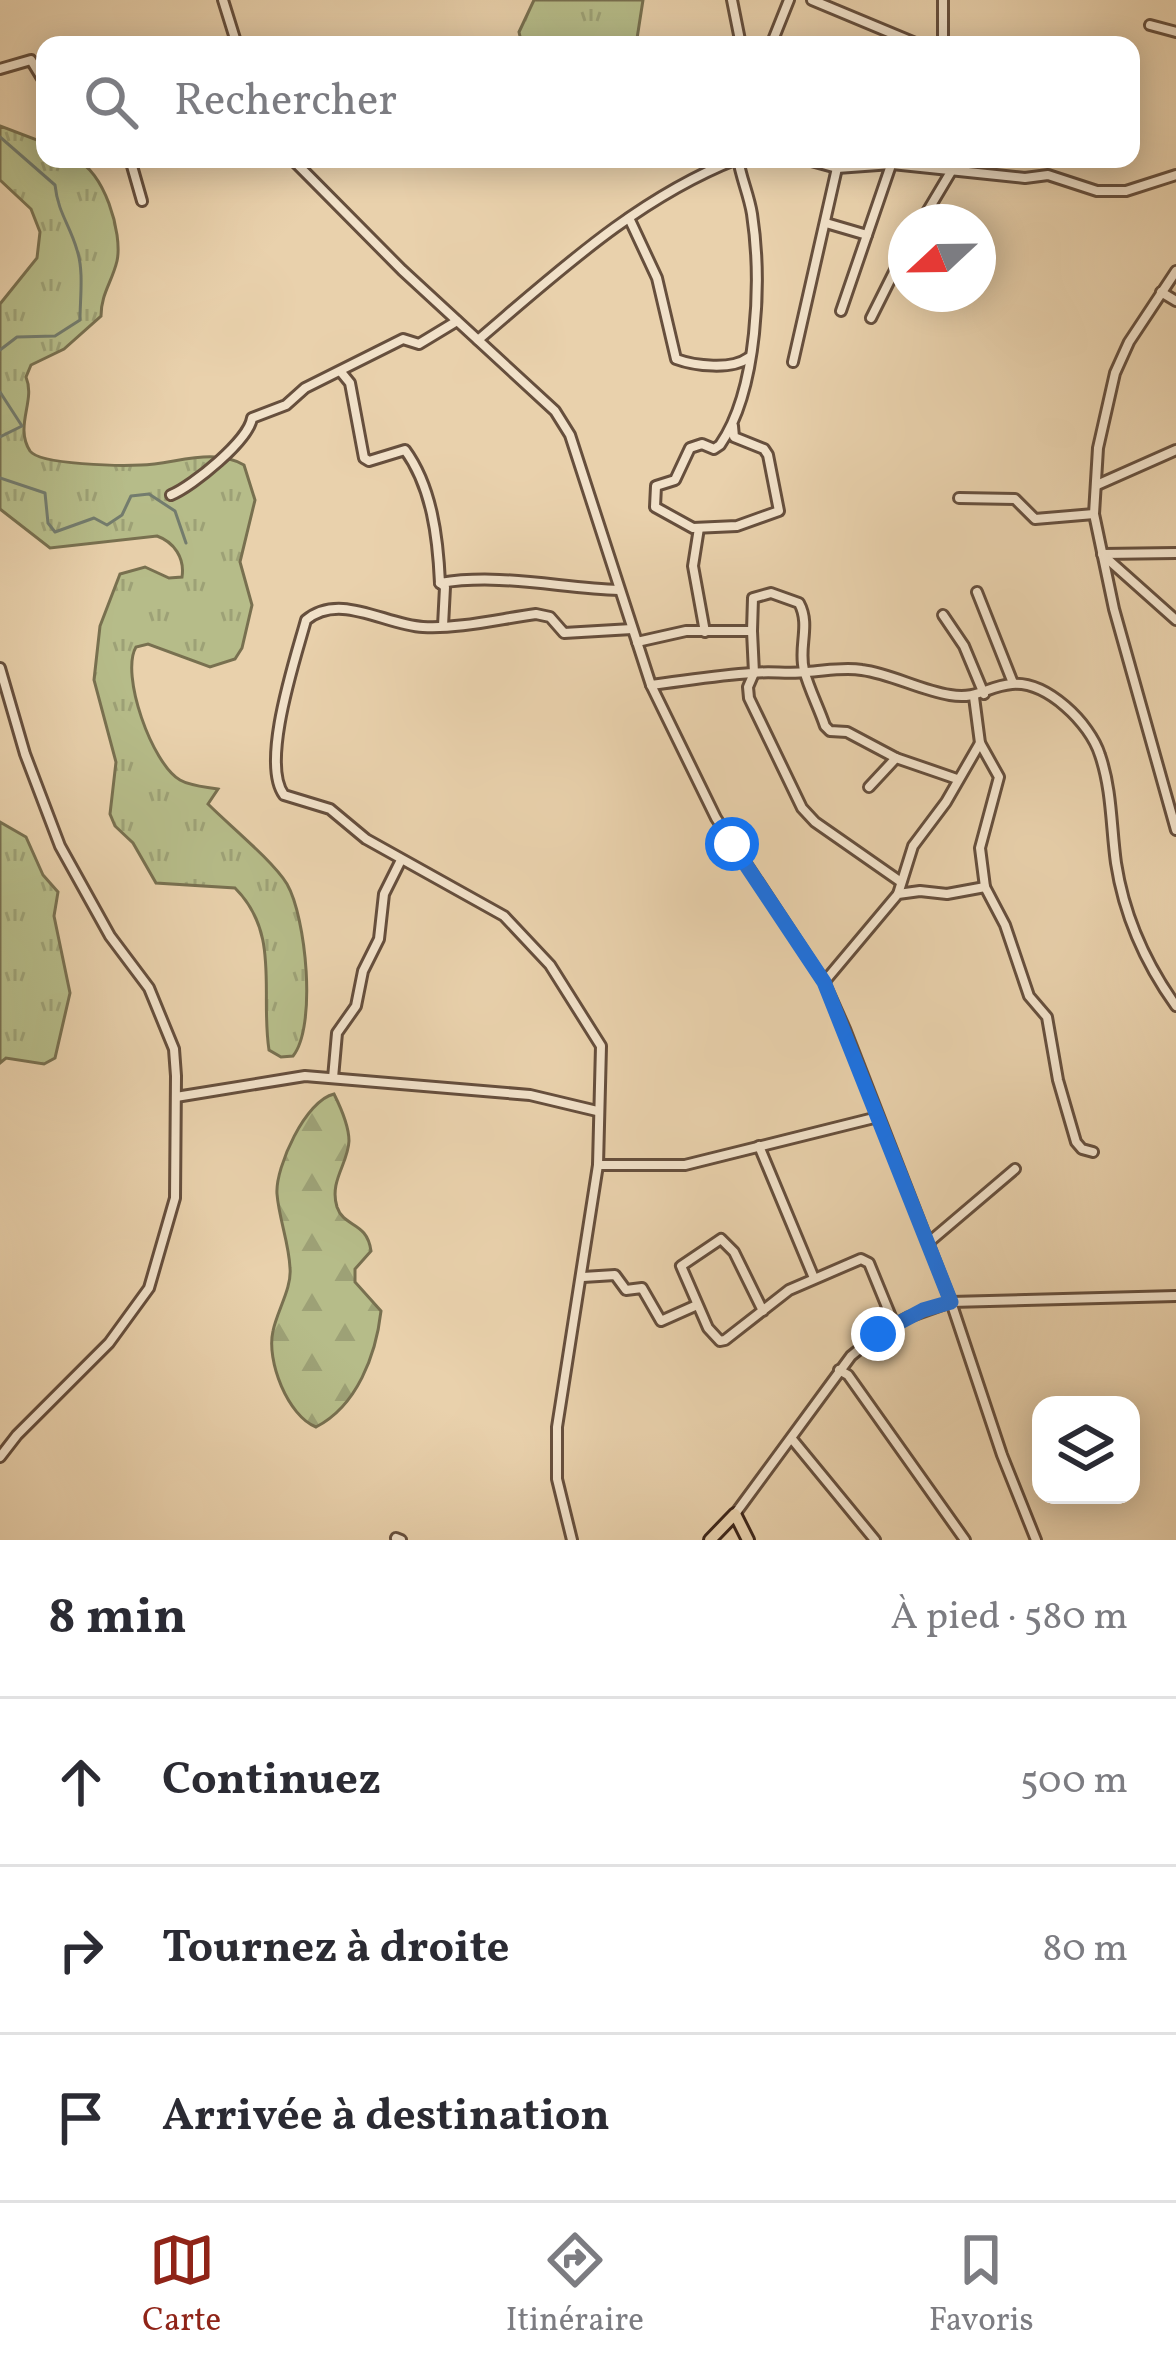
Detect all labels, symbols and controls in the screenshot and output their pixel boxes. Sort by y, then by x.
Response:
search box [36,36,1140,168]
icon: search [78,69,144,135]
text: Rechercher [174,71,397,134]
north arrow [888,204,996,312]
route start [705,817,759,871]
route end [851,1307,905,1361]
map controls [1032,1396,1140,1504]
button: layers [1032,1396,1140,1504]
text: 8 min [48,1583,187,1654]
text: À pied · 580 m [891,1591,1128,1645]
icon: ahead [48,1749,114,1815]
text: Continuez [162,1750,381,1813]
text: 500 m [1020,1755,1128,1809]
icon: right [48,1917,114,1983]
text: Tournez à droite [162,1918,510,1981]
text: 80 m [1042,1923,1128,1977]
icon: arrive [48,2085,114,2151]
text: Arrivée à destination [162,2086,610,2149]
tab: Carte [142,2227,221,2345]
tab: Itinéraire [506,2227,644,2345]
tab: Favoris [929,2227,1034,2345]

